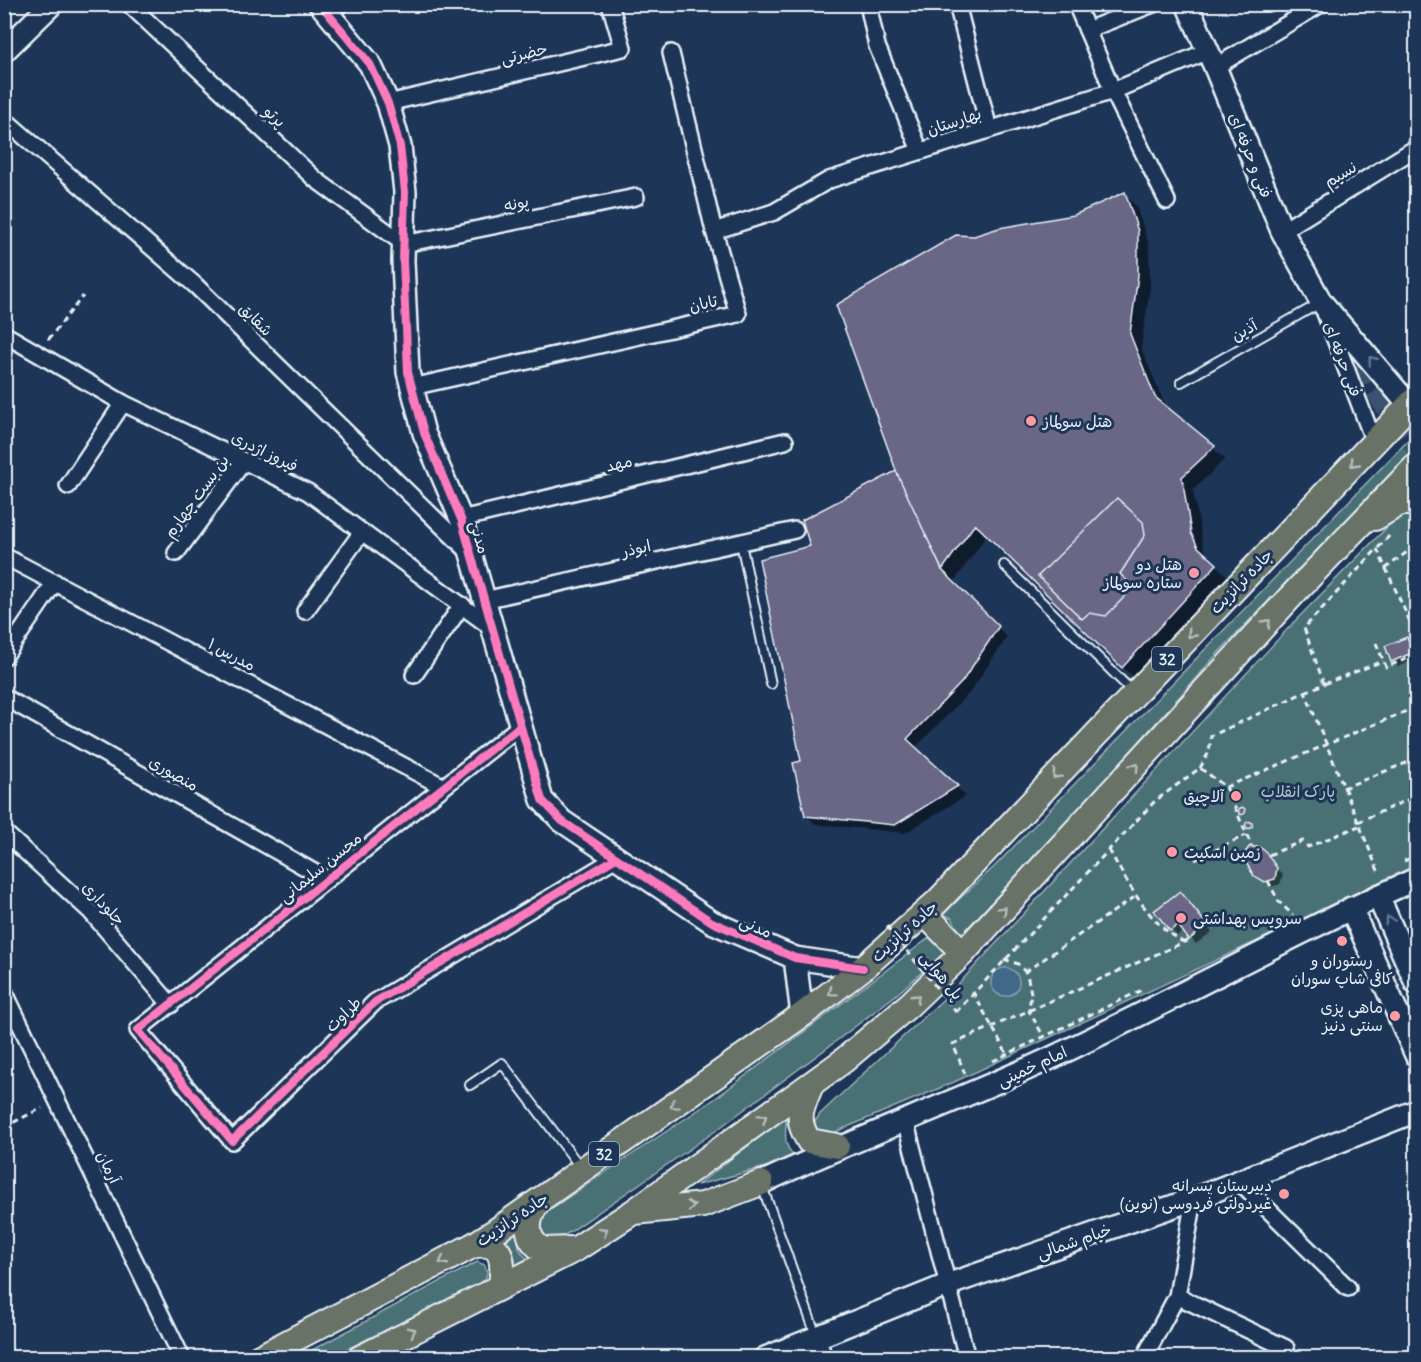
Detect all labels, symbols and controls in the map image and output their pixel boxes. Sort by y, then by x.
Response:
street label: حضرتی [499,38,549,69]
street label: پرتو [258,100,290,132]
street label: بهارستان [924,103,984,139]
street label: فنی و حرفه ای [1224,109,1277,201]
street label: نسيم [1320,156,1362,194]
street label: پونه [502,191,531,216]
street label: تابان [687,290,719,316]
street label: شقایق [235,298,277,340]
street label: آذین [1227,314,1262,345]
street label: فنی حرفه ای [1319,319,1366,400]
one-way arrow [1368,356,1379,367]
place label: هتل سولماز [1041,411,1112,432]
marker: هتل سولماز [1024,414,1038,428]
street label: فیروز اژدری [229,426,301,476]
street label: بن بست چهارم [159,450,235,543]
street label: مهد [604,450,634,476]
one-way arrow [1350,456,1361,466]
street label: مدنی [465,518,494,556]
street label: ابوذر [617,535,653,563]
street label: جاده ترانزیت [1205,544,1277,618]
place label: هتل دو ستاره سولماز [1101,554,1182,593]
marker: هتل دو ستاره سولماز [1187,566,1201,580]
one-way arrow [1259,619,1270,630]
one-way arrow [1187,627,1198,638]
street label: مدرس ۱ [205,633,259,675]
road number: 32 [1152,647,1182,671]
street label: منصوری [145,751,202,796]
one-way arrow [1128,763,1139,773]
one-way arrow [1053,768,1064,779]
park label: پارک انقلاب [1261,781,1335,802]
place label: آلاچیق [1184,786,1225,807]
marker: آلاچیق [1229,789,1243,803]
street label: محسن سلیمانی [274,827,366,907]
place label: زمین اسکیت [1184,842,1261,862]
marker: زمین اسکیت [1165,845,1179,859]
street label: جلوداری [78,877,130,930]
street label: جاده ترانزیت [867,896,941,966]
one-way arrow [996,906,1007,917]
place label: سرویس بهداشتی [1193,908,1302,929]
street label: مدنی [736,910,775,943]
marker: سرویس بهداشتی [1174,911,1188,925]
one-way arrow [1384,916,1396,927]
marker: رستوران و کافی شاپ سوران [1335,934,1349,948]
street label: پل هوایی [915,946,968,1004]
place label: رستوران و کافی شاپ سوران [1291,950,1393,989]
one-way arrow [828,984,839,995]
street label: طراوت [321,992,365,1036]
one-way arrow [909,994,919,1005]
place label: ماهی پزی سنتی دنیز [1320,997,1383,1036]
marker: ماهی پزی سنتی دنیز [1388,1009,1402,1023]
street label: امام خمینی [994,1041,1071,1094]
one-way arrow [669,1098,680,1109]
one-way arrow [756,1114,767,1125]
road number: 32 [589,1142,619,1166]
street label: آرمان [93,1147,126,1187]
place label: دبیرستان پسرانه غیردولتی فردوسی (نوین) [1120,1175,1272,1214]
marker: دبیرستان پسرانه غیردولتی فردوسی (نوین) [1277,1187,1291,1201]
street label: جاده ترانزیت [472,1188,552,1250]
one-way arrow [687,1200,696,1213]
street label: خیام شمالی [1034,1219,1115,1266]
one-way arrow [597,1227,608,1238]
one-way arrow [438,1254,449,1265]
one-way arrow [406,1327,417,1338]

